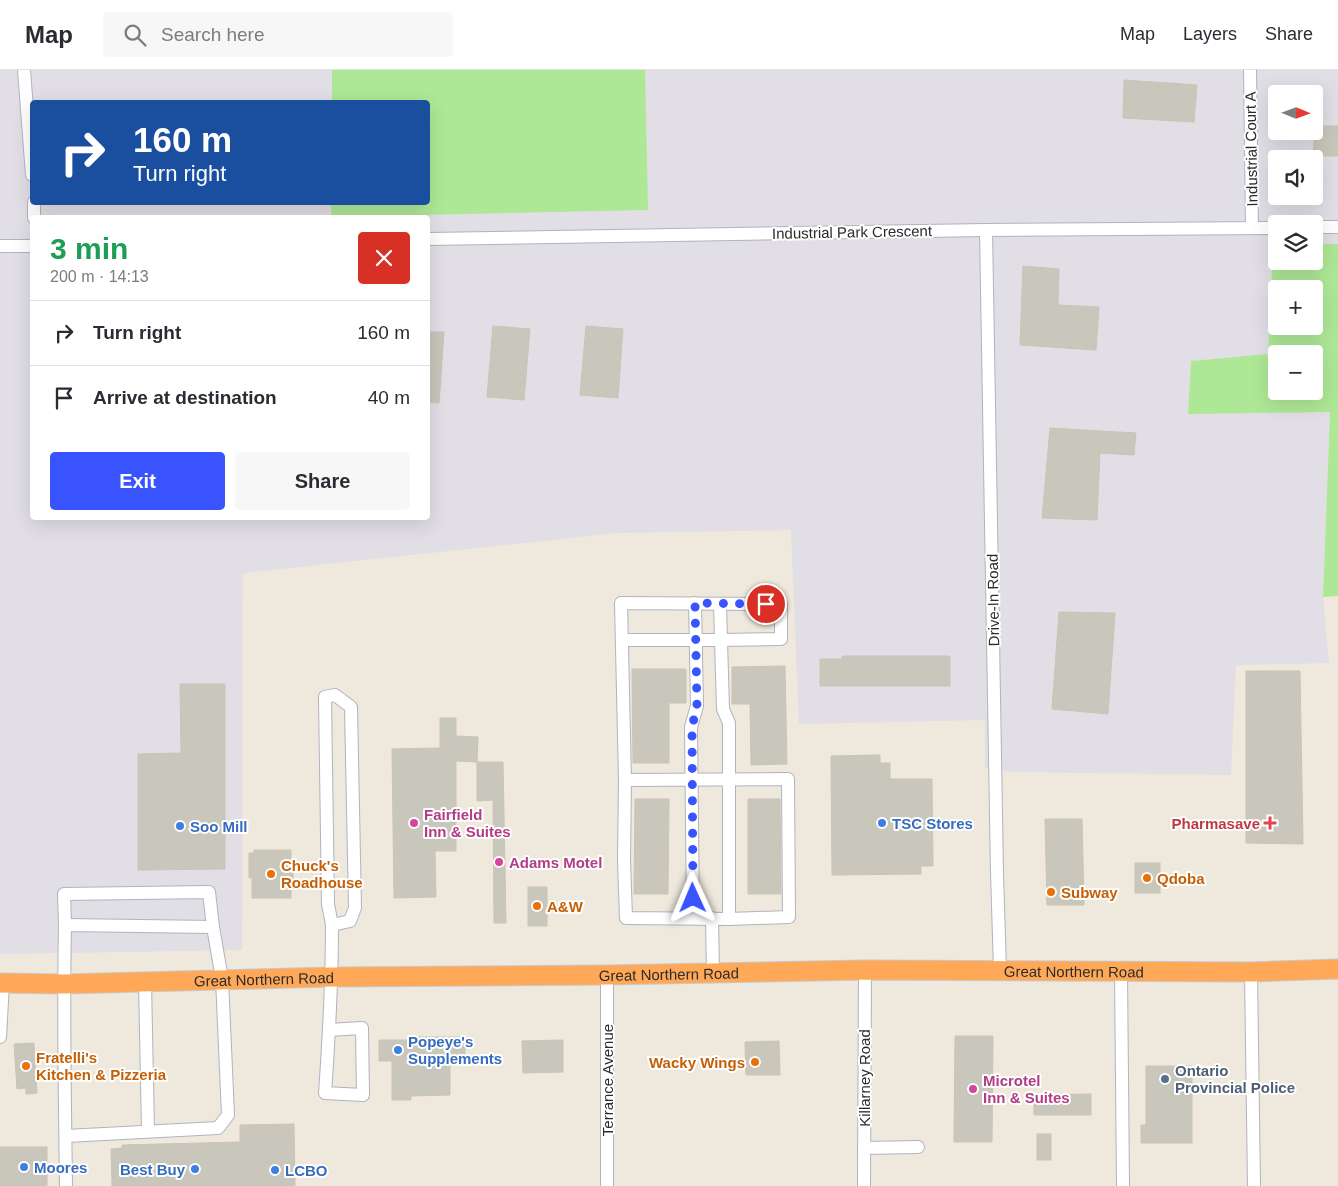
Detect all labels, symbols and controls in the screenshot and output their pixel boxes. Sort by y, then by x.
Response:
search box [103,12,453,57]
text: Map [25,21,73,48]
icon: search [121,21,149,49]
text: Search here [161,24,265,45]
text: Map [1120,24,1155,44]
text: Layers [1183,24,1237,44]
text: Share [1265,24,1313,44]
north arrow [1268,85,1322,140]
map controls [1268,85,1323,400]
street label: Industrial Court A [1241,91,1261,207]
icon: right [50,120,115,185]
text: 160 m [133,120,232,159]
button: sound [1268,150,1323,205]
text: Turn right [133,161,226,186]
button: layers [1268,215,1323,270]
street label: Industrial Park Crescent [772,222,933,242]
text: 3 min [50,232,128,265]
button: close [358,232,410,284]
text: 200 m · 14:13 [50,268,149,285]
button: + [1268,280,1323,335]
icon: right [50,319,78,347]
text: Turn right [93,322,181,343]
text: 160 m [357,322,410,343]
button: − [1268,345,1323,400]
icon: arrive [50,384,78,412]
text: Arrive at destination [93,387,277,408]
text: 40 m [368,387,410,408]
button: Exit [50,452,225,510]
button: Share [235,452,410,510]
street label: Drive-In Road [984,554,1002,646]
pin [745,583,787,625]
icon: arrive [752,590,780,618]
place label: Fairfield Inn & Suites [424,806,511,840]
place label: TSC Stores [892,815,973,832]
place label: Pharmasave [1172,815,1260,832]
marker: Fairfield Inn & Suites [408,817,420,829]
marker: TSC Stores [876,817,888,829]
marker: Pharmasave [1264,817,1276,829]
place label: Soo Mill [190,818,248,835]
marker: Soo Mill [174,820,186,832]
place label: Adams Motel [509,854,602,871]
marker: Adams Motel [493,856,505,868]
place label: Chuck's Roadhouse [281,857,363,891]
marker: Chuck's Roadhouse [265,868,277,880]
place label: Qdoba [1157,870,1205,887]
position arrow [666,871,718,923]
marker: Qdoba [1141,872,1153,884]
place label: Subway [1061,884,1118,901]
marker: Subway [1045,886,1057,898]
place label: A&W [547,898,584,915]
marker: A&W [531,900,543,912]
street label: Great Northern Road [1004,962,1144,980]
street label: Great Northern Road [599,964,739,984]
street label: Great Northern Road [194,968,334,989]
street label: Terrance Avenue [599,1024,616,1136]
street label: Killarney Road [856,1029,873,1127]
place label: Popeye's Supplements [408,1033,502,1067]
marker: Popeye's Supplements [392,1044,404,1056]
place label: Fratelli's Kitchen & Pizzeria [36,1049,167,1083]
place label: Wacky Wings [649,1054,745,1071]
marker: Wacky Wings [749,1056,761,1068]
marker: Fratelli's Kitchen & Pizzeria [20,1060,32,1072]
place label: Ontario Provincial Police [1175,1062,1295,1096]
place label: Microtel Inn & Suites [983,1072,1070,1106]
marker: Ontario Provincial Police [1159,1073,1171,1085]
marker: Microtel Inn & Suites [967,1083,979,1095]
place label: Moores [34,1159,87,1176]
marker: Moores [18,1161,30,1173]
place label: Best Buy [120,1161,186,1178]
place label: LCBO [285,1162,328,1179]
marker: Best Buy [189,1163,201,1175]
marker: LCBO [269,1164,281,1176]

